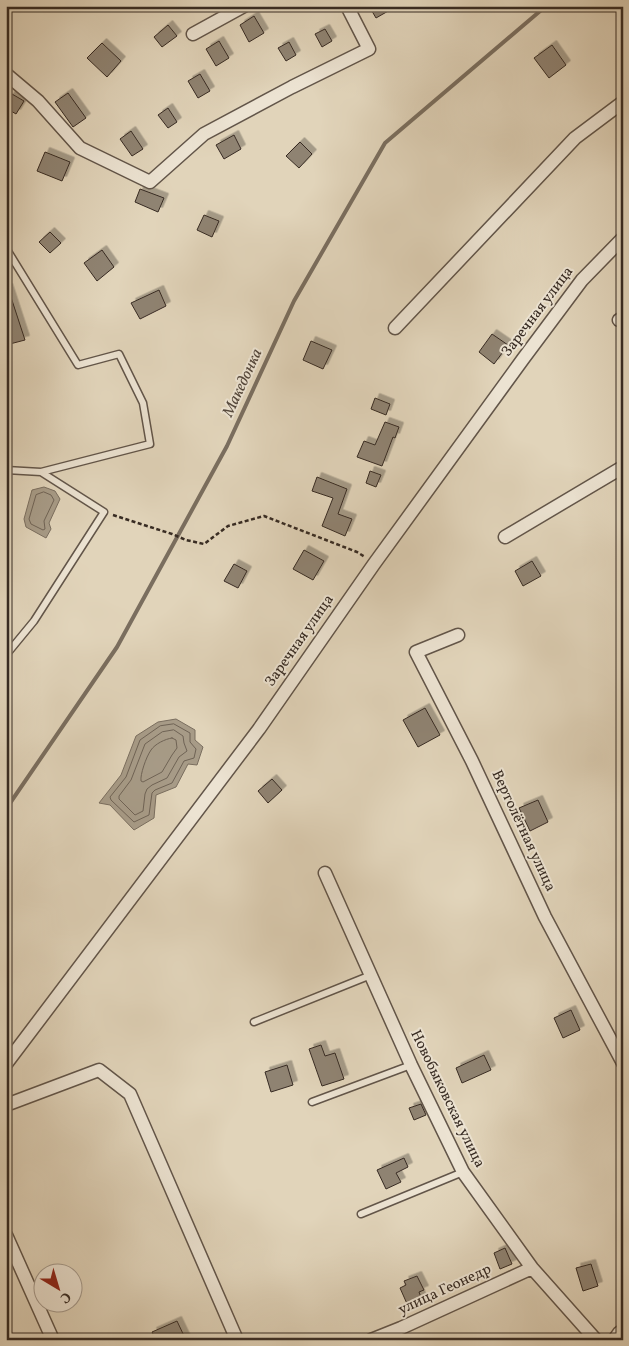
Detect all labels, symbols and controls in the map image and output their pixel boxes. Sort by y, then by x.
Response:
street label: Заречная улица [497,263,579,361]
water label: Македонка [217,345,269,421]
street label: Заречная улица [260,591,340,691]
street label: Вертолётная улица [486,767,560,895]
street label: Новобыковская улица [404,1027,490,1171]
street label: улица Геонедр [395,1259,495,1321]
north arrow [32,1264,82,1314]
text: С [56,1287,74,1307]

